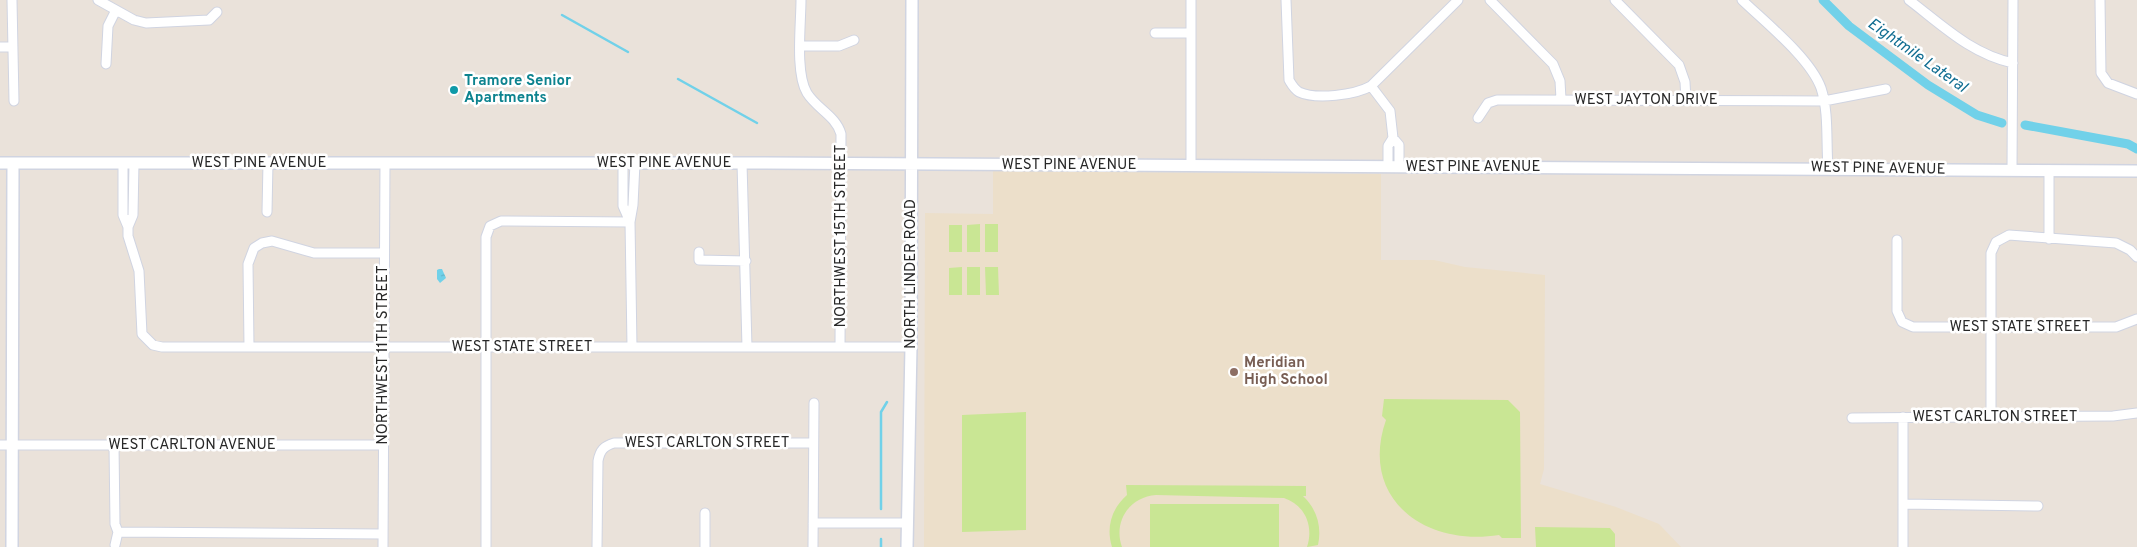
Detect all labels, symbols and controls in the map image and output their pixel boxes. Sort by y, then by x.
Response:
water label: Eightmile Lateral [1863,14,1971,98]
place label: Tramore Senior Apartments [464,72,572,108]
marker: Tramore Senior Apartments [448,84,460,96]
street label: WEST JAYTON DRIVE [1574,91,1718,110]
street label: NORTHWEST 15TH STREET [832,144,851,328]
street label: WEST PINE AVENUE [192,154,326,173]
street label: WEST PINE AVENUE [597,154,731,173]
street label: WEST PINE AVENUE [1002,156,1136,175]
street label: WEST PINE AVENUE [1406,158,1540,177]
street label: WEST PINE AVENUE [1810,158,1946,180]
street label: NORTH LINDER ROAD [902,199,921,349]
street label: NORTHWEST 11TH STREET [374,265,393,445]
street label: WEST STATE STREET [1950,318,2090,337]
street label: WEST STATE STREET [452,338,592,357]
place label: Meridian High School [1244,354,1328,390]
marker: Meridian High School [1228,366,1240,378]
street label: WEST CARLTON STREET [1912,408,2078,427]
street label: WEST CARLTON STREET [624,434,790,453]
street label: WEST CARLTON AVENUE [108,436,276,455]

